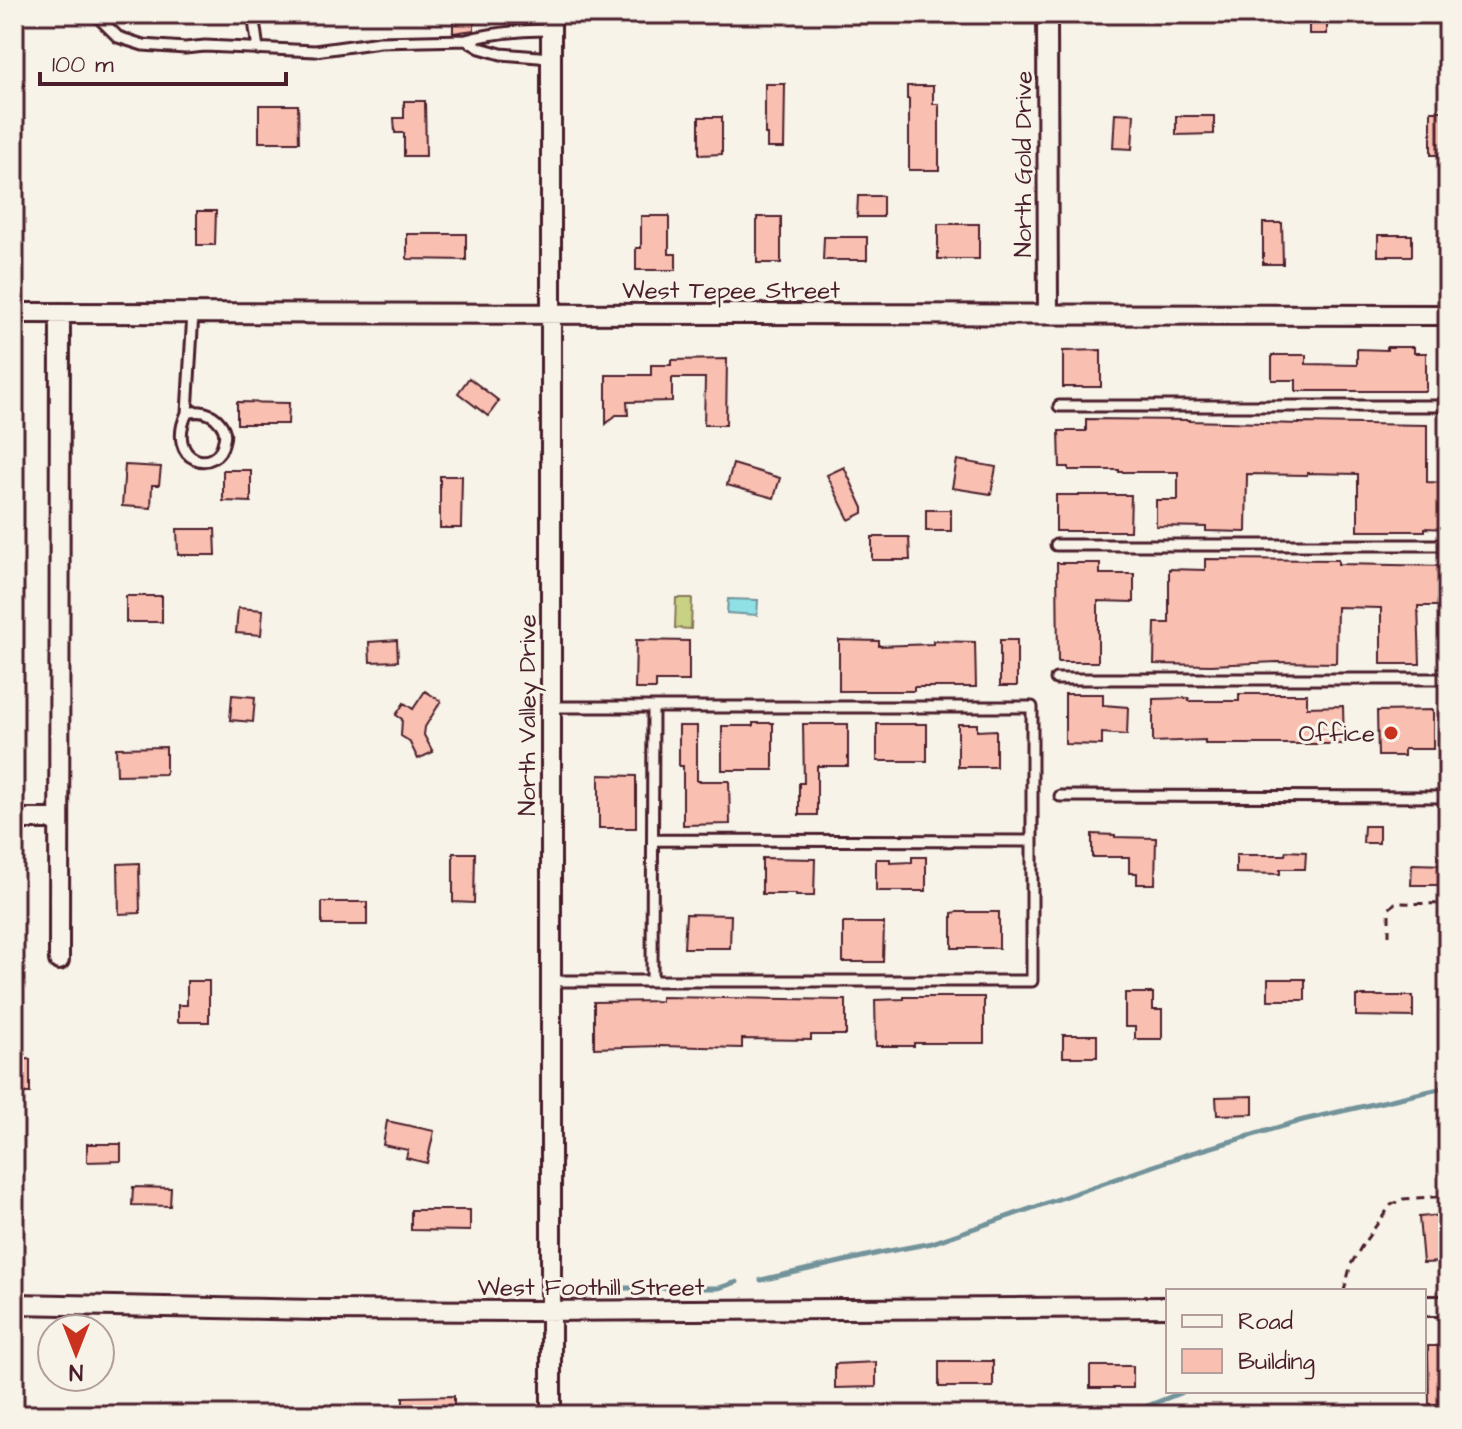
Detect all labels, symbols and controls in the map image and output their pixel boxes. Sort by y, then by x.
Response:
scale bar [40,36,286,86]
text: 100 m [52,48,114,82]
street label: North Gold Drive [1007,71,1041,257]
street label: West Tepee Street [622,274,840,308]
street label: North Valley Drive [511,614,546,816]
place label: Office [1299,717,1375,751]
marker: Office [1382,724,1400,742]
street label: West Foothill Street [478,1271,705,1305]
legend [1166,1289,1426,1393]
text: Road [1238,1305,1293,1339]
north arrow [36,1313,116,1393]
text: Building [1238,1345,1315,1380]
text: N [69,1356,83,1387]

